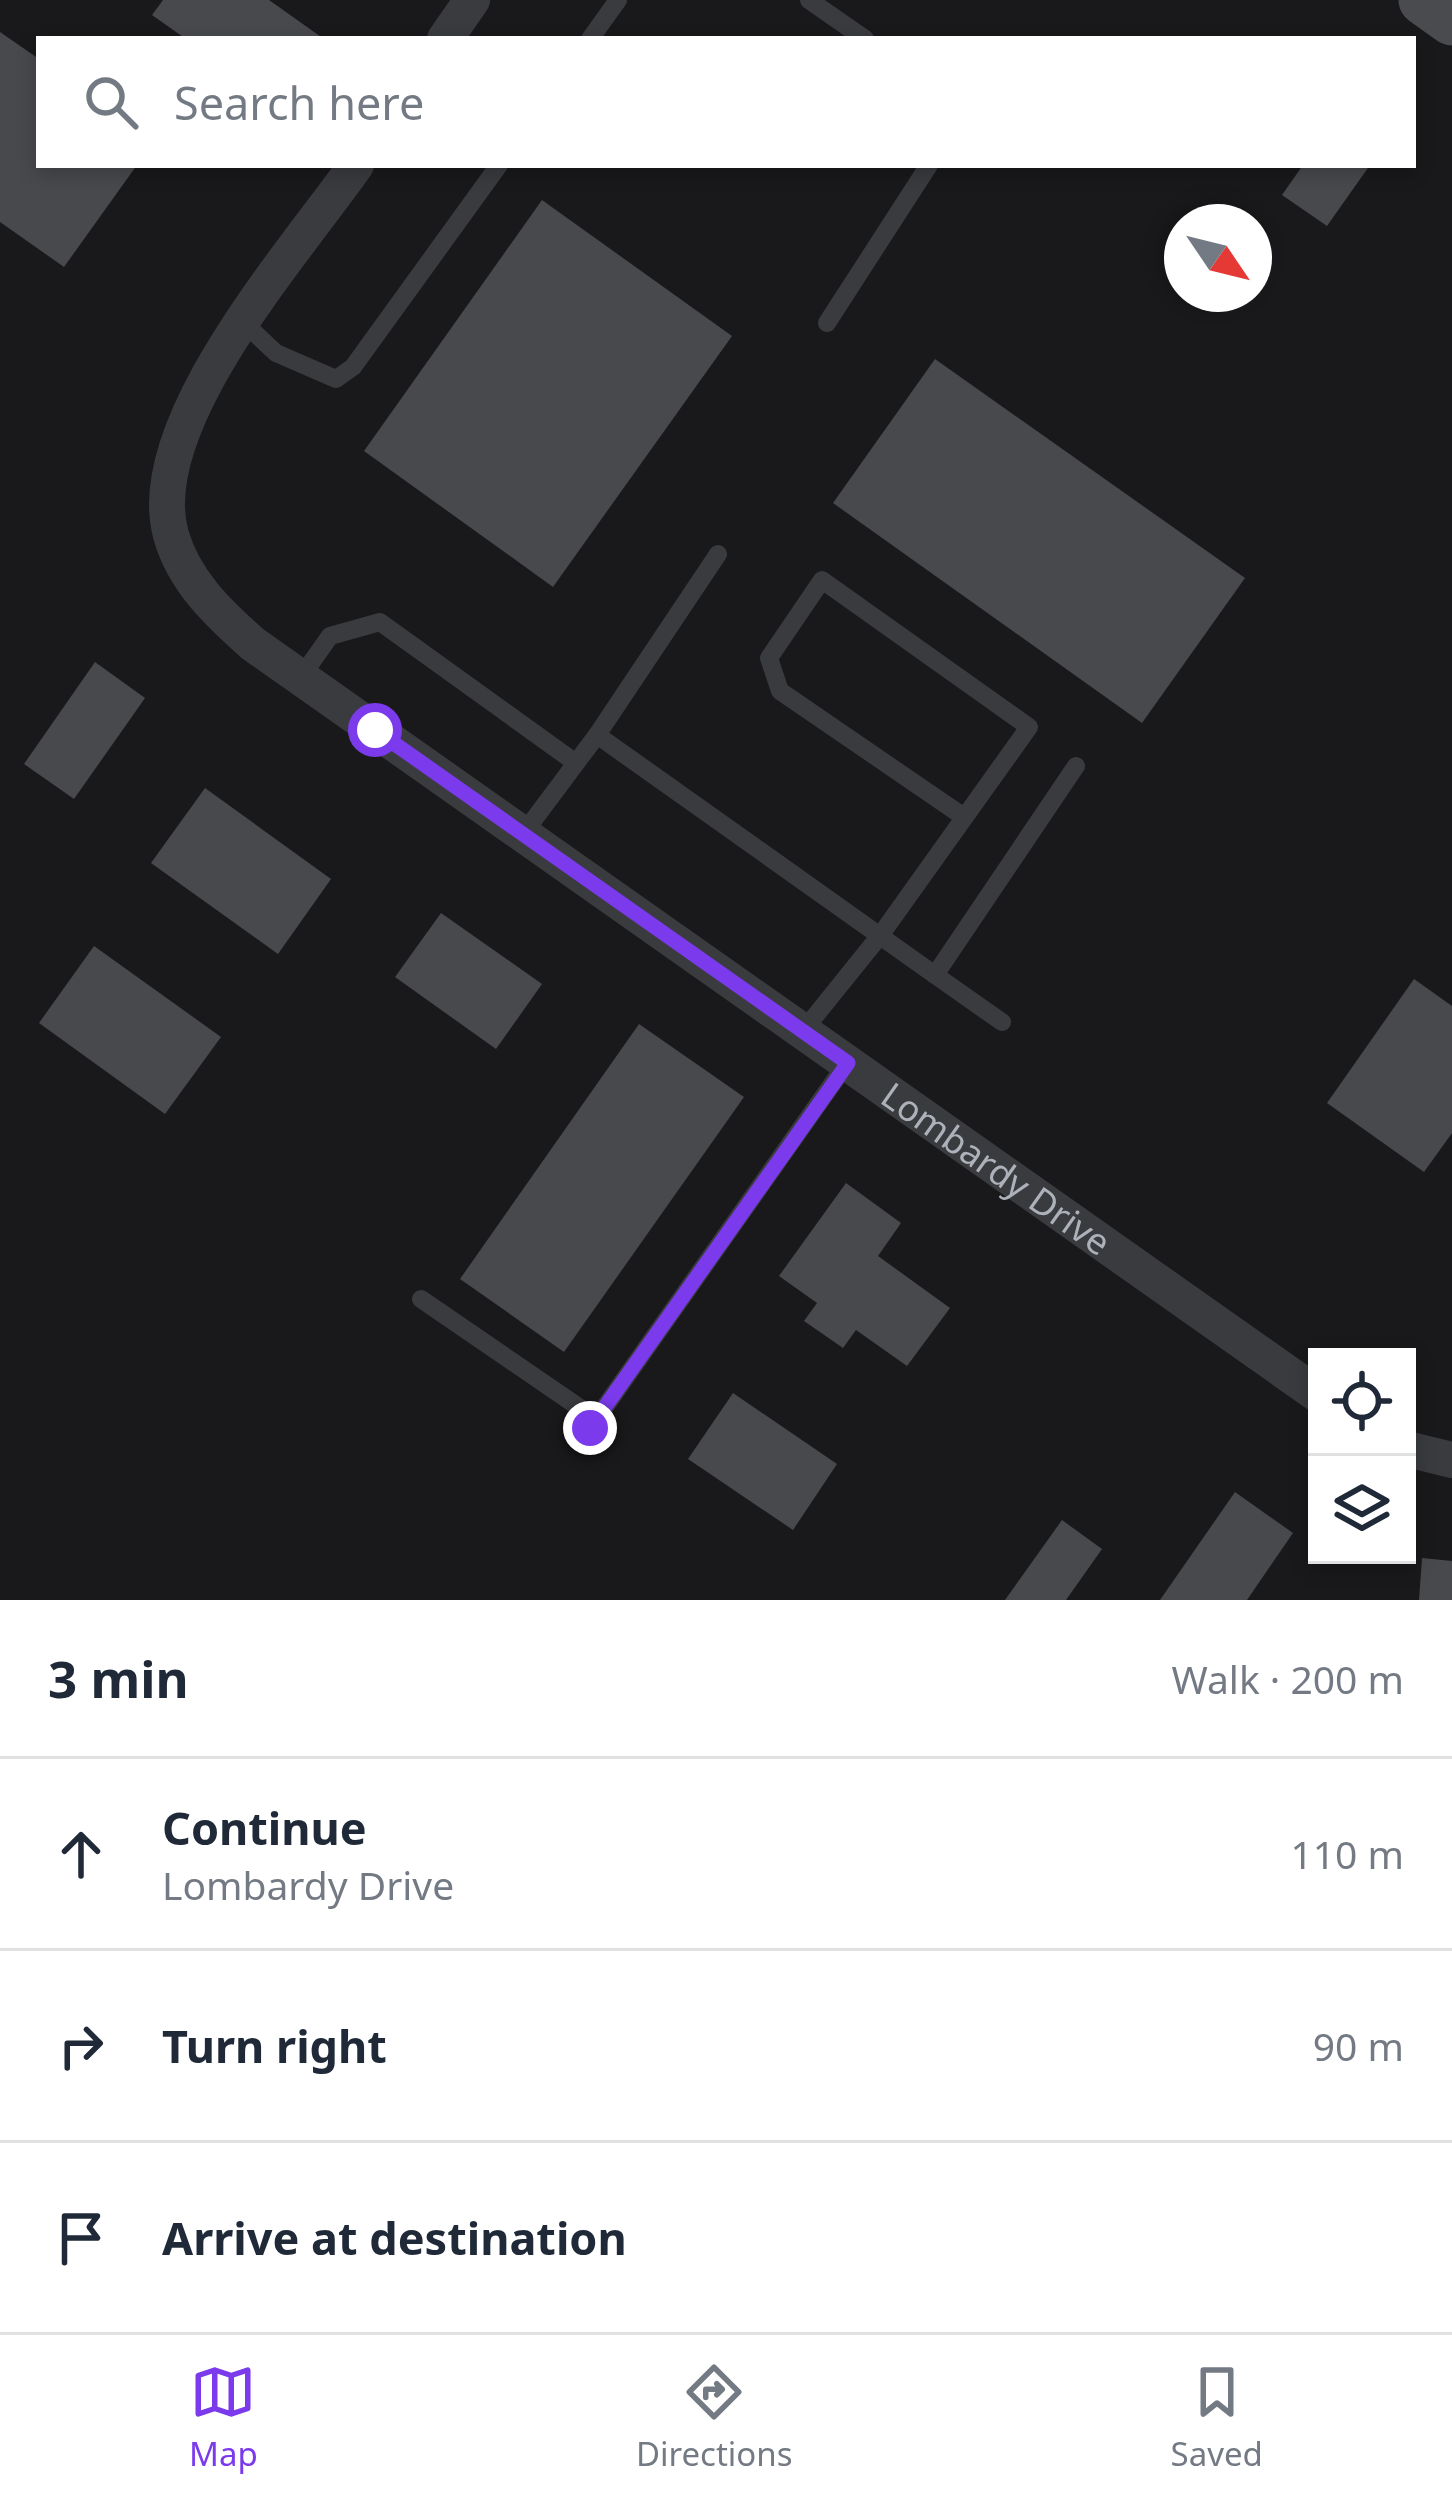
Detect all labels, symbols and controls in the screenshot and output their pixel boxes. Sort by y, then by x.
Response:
search box [36,36,1416,168]
icon: search [78,69,144,135]
text: Search here [174,72,424,133]
north arrow [1164,204,1272,312]
route start [348,703,402,757]
street label: Lombardy Drive [872,1070,1121,1266]
map controls [1308,1348,1416,1564]
button: locate [1308,1348,1416,1456]
route end [563,1401,617,1455]
button: layers [1308,1456,1416,1564]
text: 3 min [48,1643,189,1713]
text: Walk · 200 m [1171,1652,1404,1705]
text: Continue [162,1797,367,1858]
icon: ahead [48,1821,114,1887]
text: 110 m [1290,1827,1404,1880]
text: Lombardy Drive [162,1858,454,1911]
icon: right [48,2013,114,2079]
text: Turn right [162,2015,387,2076]
text: 90 m [1313,2019,1404,2072]
icon: arrive [48,2205,114,2271]
text: Arrive at destination [162,2207,627,2268]
tab: Map [189,2359,258,2476]
tab: Directions [636,2359,793,2476]
tab: Saved [1171,2359,1263,2476]

